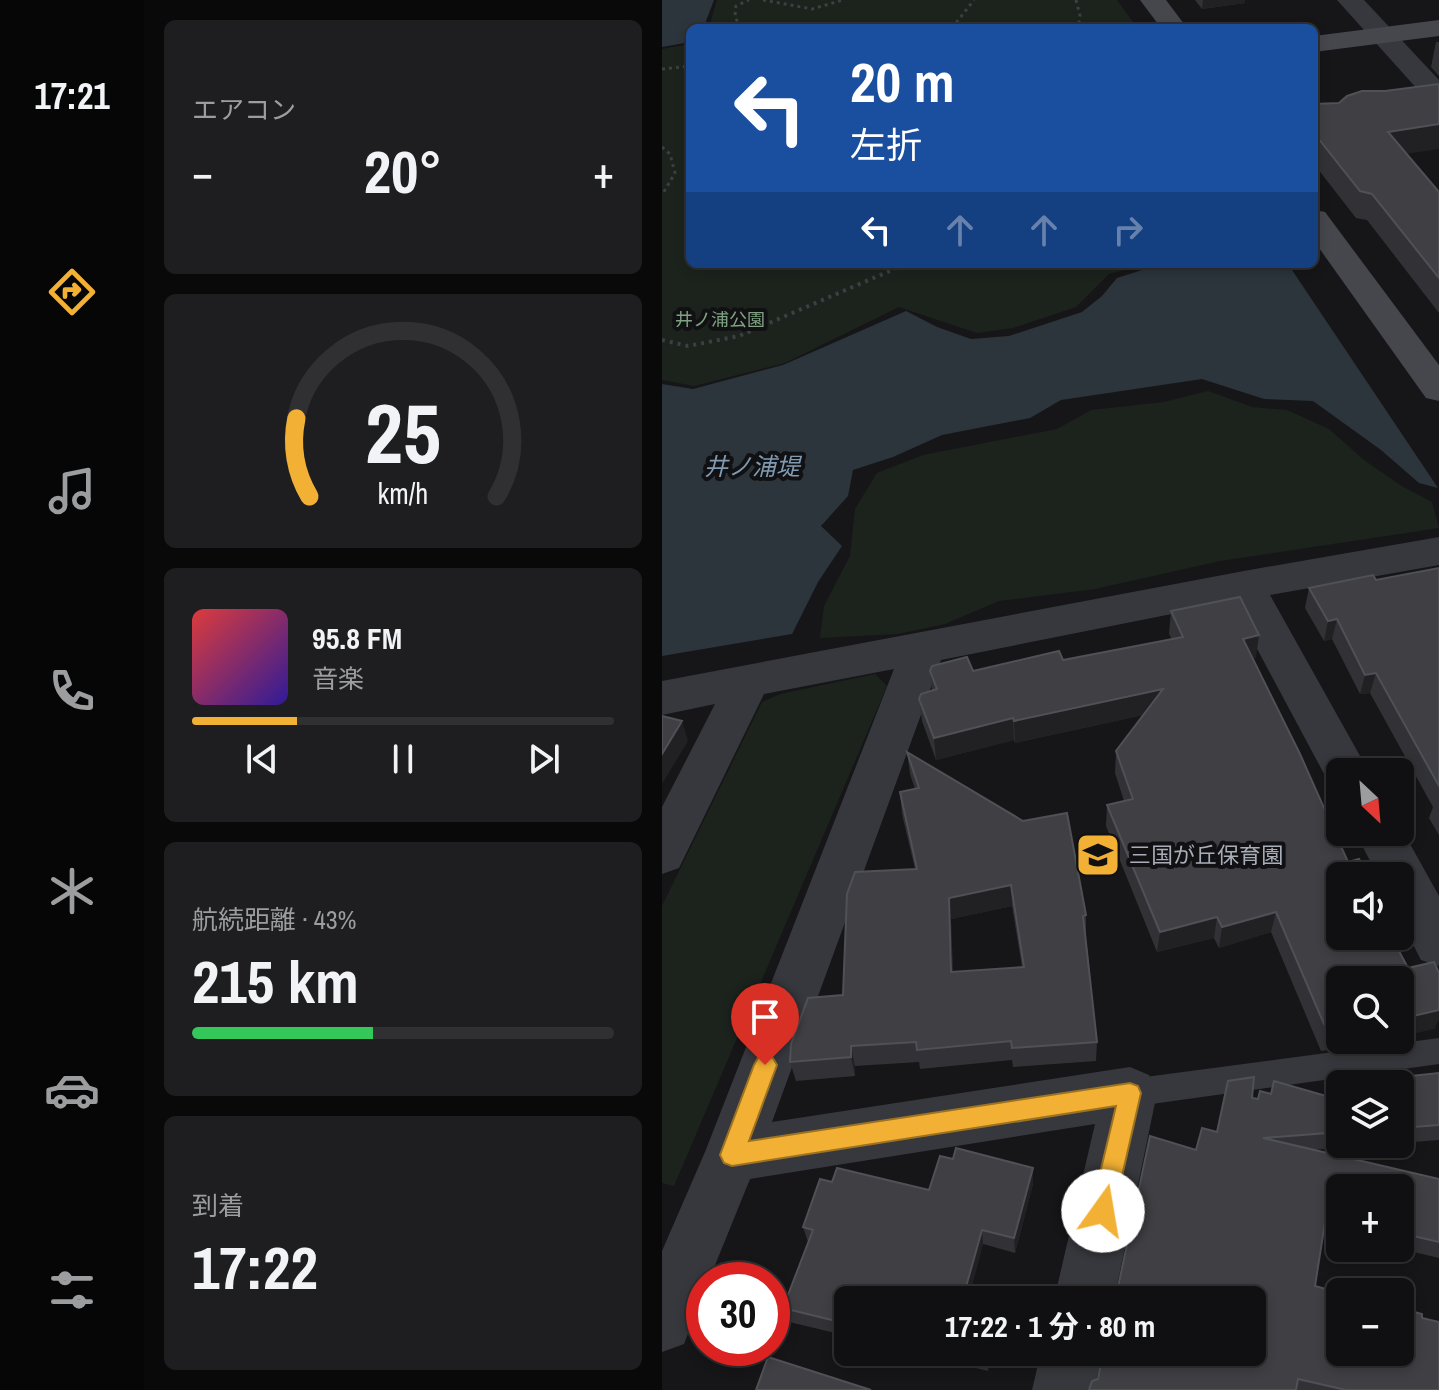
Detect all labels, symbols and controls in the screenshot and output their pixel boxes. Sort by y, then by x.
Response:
text: 20 m [850,44,955,119]
icon: left [718,56,822,160]
text: 17:21 [34,72,110,120]
text: エアコン [192,92,296,127]
text: 左折 [850,121,922,169]
text: 20° [364,131,442,212]
text: − [192,142,213,202]
text: + [593,142,614,202]
icon: left [854,208,898,252]
icon: ahead [938,208,982,252]
icon: ahead [1022,208,1066,252]
icon: right [1106,208,1150,252]
icon: directions [44,264,100,320]
park label: 井ノ浦公園 [675,307,765,332]
text: 25 [365,377,441,489]
water label: 井ノ浦堤 [704,450,803,482]
icon: music [44,463,100,519]
text: km/h [378,474,428,513]
text: 95.8 FM [312,618,402,658]
text: 音楽 [312,661,364,696]
icon: phone [44,663,100,719]
icon: previous [240,737,284,781]
icon: pause [381,737,425,781]
icon: next [522,737,566,781]
north arrow [1326,758,1414,846]
map controls [1326,758,1414,1366]
school or university icon: 三国が丘保育園 [1074,831,1122,879]
place label: 三国が丘保育園 [1129,840,1283,870]
button: sound [1326,862,1414,950]
icon: climate [44,863,100,919]
text: 航続距離 · 43% [192,902,356,937]
text: 215 km [192,941,359,1022]
button: search [1326,966,1414,1054]
pin [731,983,799,1065]
icon: arrive [743,995,787,1039]
icon: car [44,1062,100,1118]
button: layers [1326,1070,1414,1158]
position arrow [1061,1169,1145,1253]
button: + [1326,1174,1414,1262]
text: 到着 [192,1188,244,1223]
text: 17:22 [192,1227,318,1308]
icon: filters [44,1262,100,1318]
speed limit sign: 30 [686,1262,790,1366]
button: − [1326,1278,1414,1366]
text: 17:22 · 1 分 · 80 m [945,1306,1155,1346]

